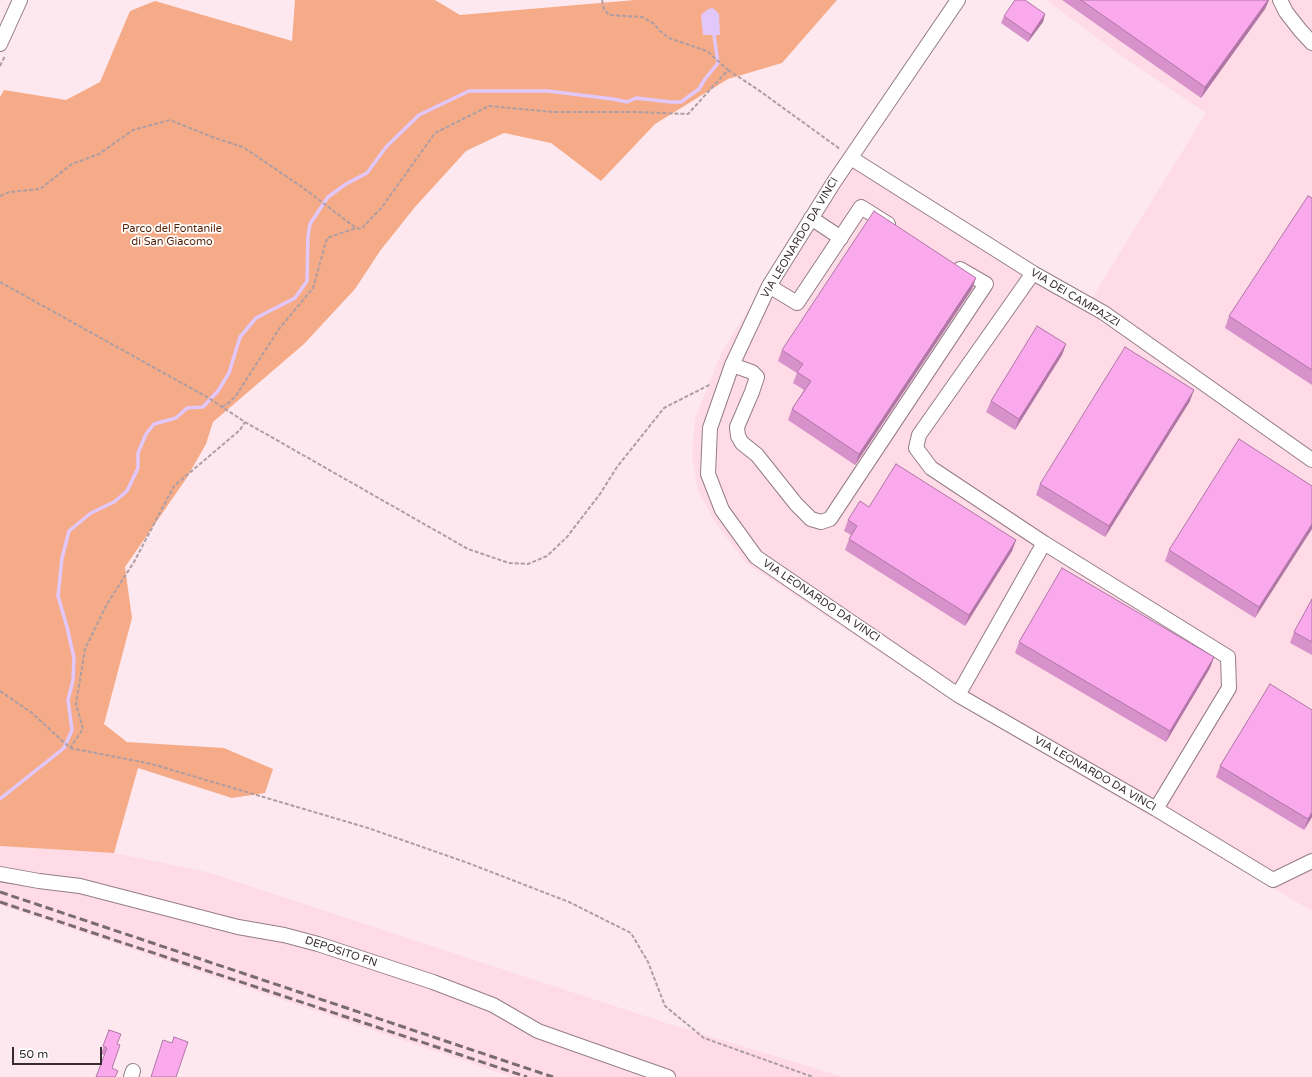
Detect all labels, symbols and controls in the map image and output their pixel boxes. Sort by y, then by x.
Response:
street label: VIA LEONARDO DA VINCI [759,175,841,301]
park label: Parco del Fontanile di San Giacomo [122,222,222,248]
street label: VIA DEI CAMPAZZI [1028,266,1122,330]
street label: VIA LEONARDO DA VINCI [760,557,882,645]
street label: VIA LEONARDO DA VINCI [1032,734,1158,814]
street label: DEPOSITO FN [303,934,379,970]
scale bar [14,1039,104,1065]
text: 50 m [19,1047,48,1061]

